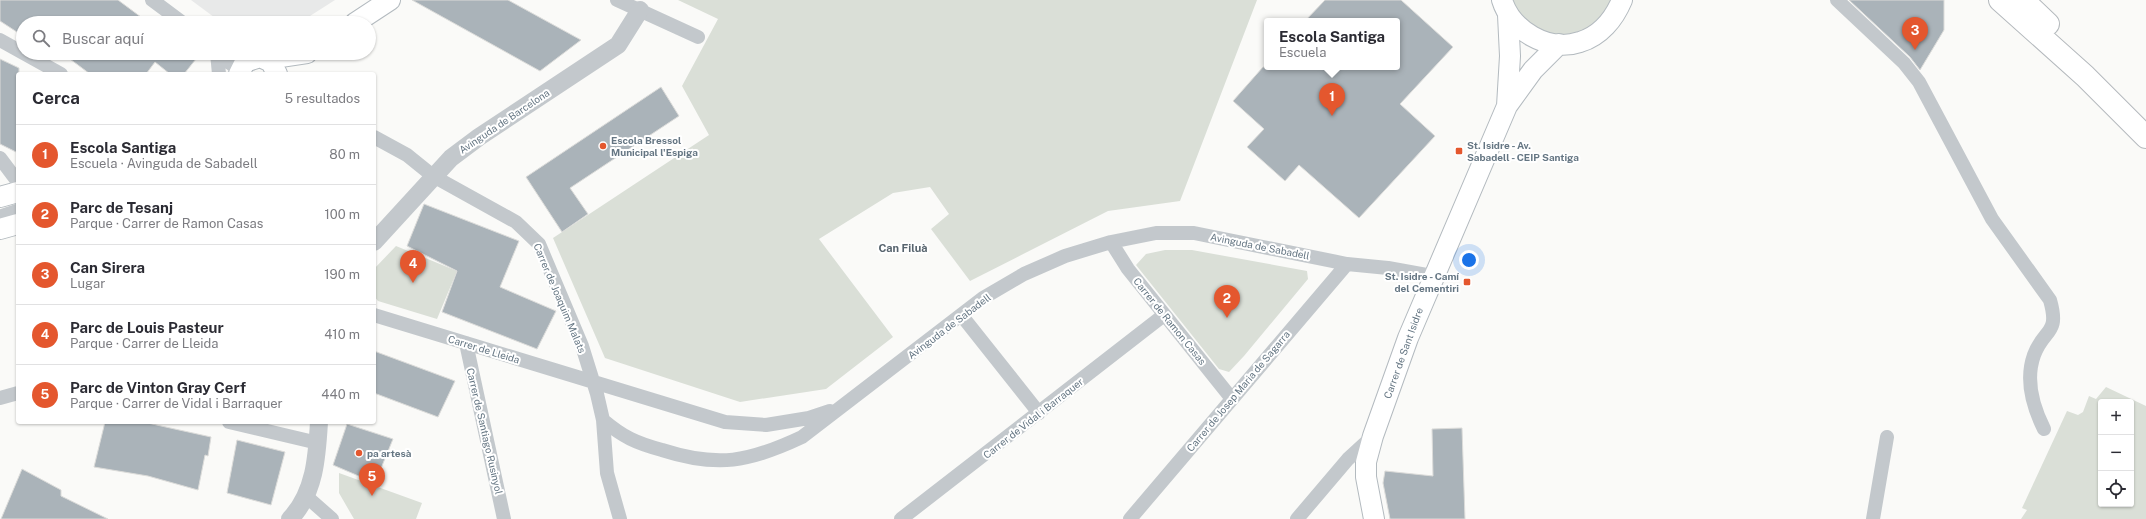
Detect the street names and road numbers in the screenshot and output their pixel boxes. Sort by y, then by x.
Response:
street label: Avinguda de Barcelona [457,86,551,156]
street label: Avinguda de Sabadell [1209,231,1311,261]
street label: Carrer de Joaquim Malats [531,241,589,355]
street label: Carrer de Ramon Casas [1131,275,1209,367]
street label: Avinguda de Sabadell [905,291,993,361]
street label: Carrer de Sant Isidre [1381,306,1425,400]
street label: Carrer de Josep Maria de Sagarra [1184,328,1292,454]
street label: Carrer de Lleida [447,332,521,366]
street label: Carrer de Santiago Rusinyol [465,367,505,495]
street label: Carrer de Vidal i Barraquer [981,375,1085,461]

